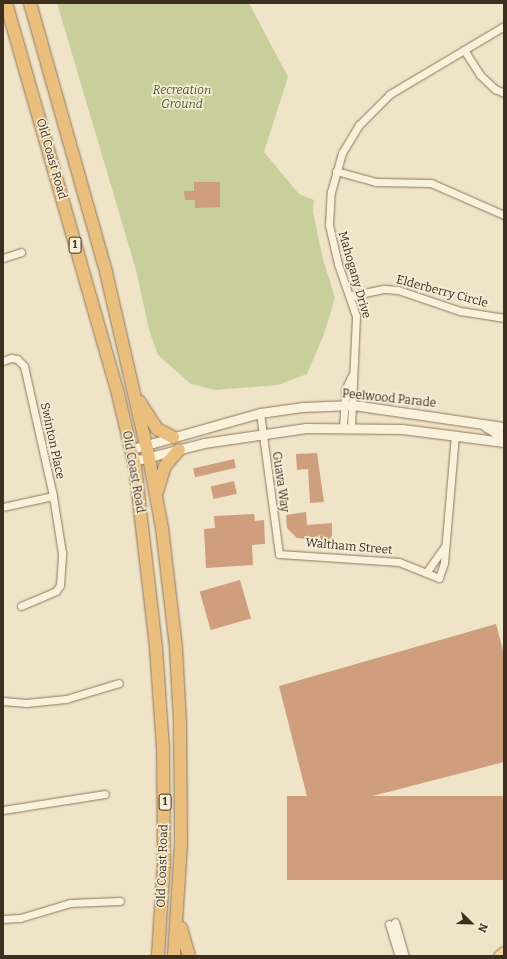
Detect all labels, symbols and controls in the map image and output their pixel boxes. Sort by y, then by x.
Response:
park label: Recreation Ground [153,84,211,112]
street label: Old Coast Road [33,117,69,201]
street label: Mahogany Drive [335,230,373,320]
road number: 1 [68,236,82,254]
street label: Elderberry Circle [395,273,489,311]
street label: Peelwood Parade [341,387,437,411]
street label: Swinton Place [37,401,67,481]
street label: Old Coast Road [119,430,147,514]
street label: Guava Way [269,451,291,513]
street label: Waltham Street [305,536,393,558]
road number: 1 [158,793,172,811]
street label: Old Coast Road [154,824,172,908]
north arrow [451,903,491,943]
text: N [475,921,490,934]

